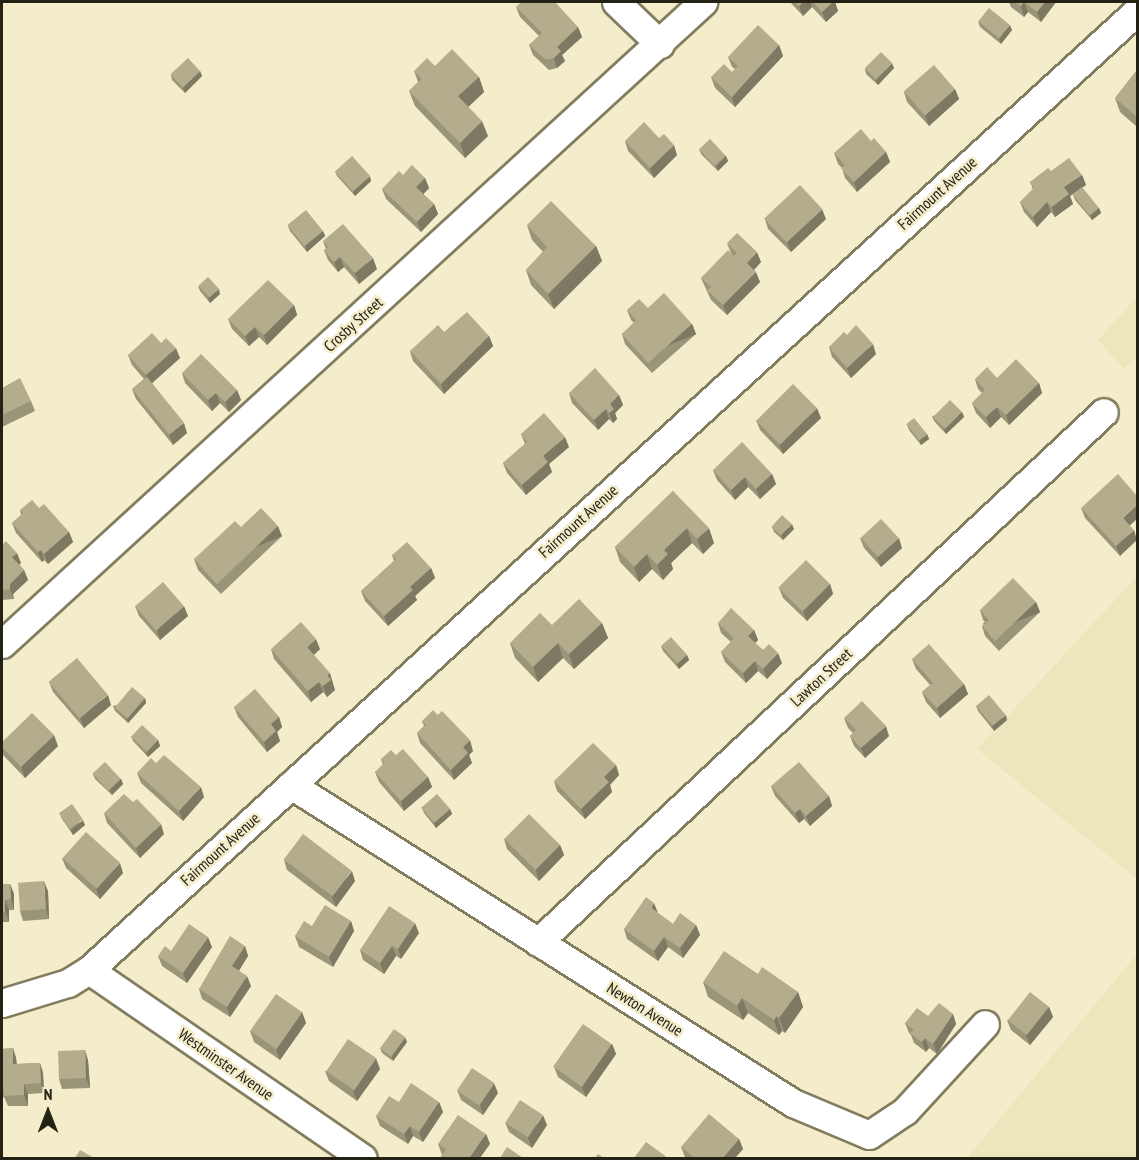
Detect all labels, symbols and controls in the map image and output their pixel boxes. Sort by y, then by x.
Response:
street label: Fairmount Avenue [893,152,981,234]
street label: Crosby Street [319,292,387,356]
street label: Fairmount Avenue [534,480,622,562]
street label: Lawton Street [786,644,856,710]
street label: Fairmount Avenue [176,808,264,890]
street label: Newton Avenue [603,978,687,1040]
street label: Westminster Avenue [175,1024,277,1104]
north arrow [18,1082,78,1142]
text: N [44,1084,52,1104]

